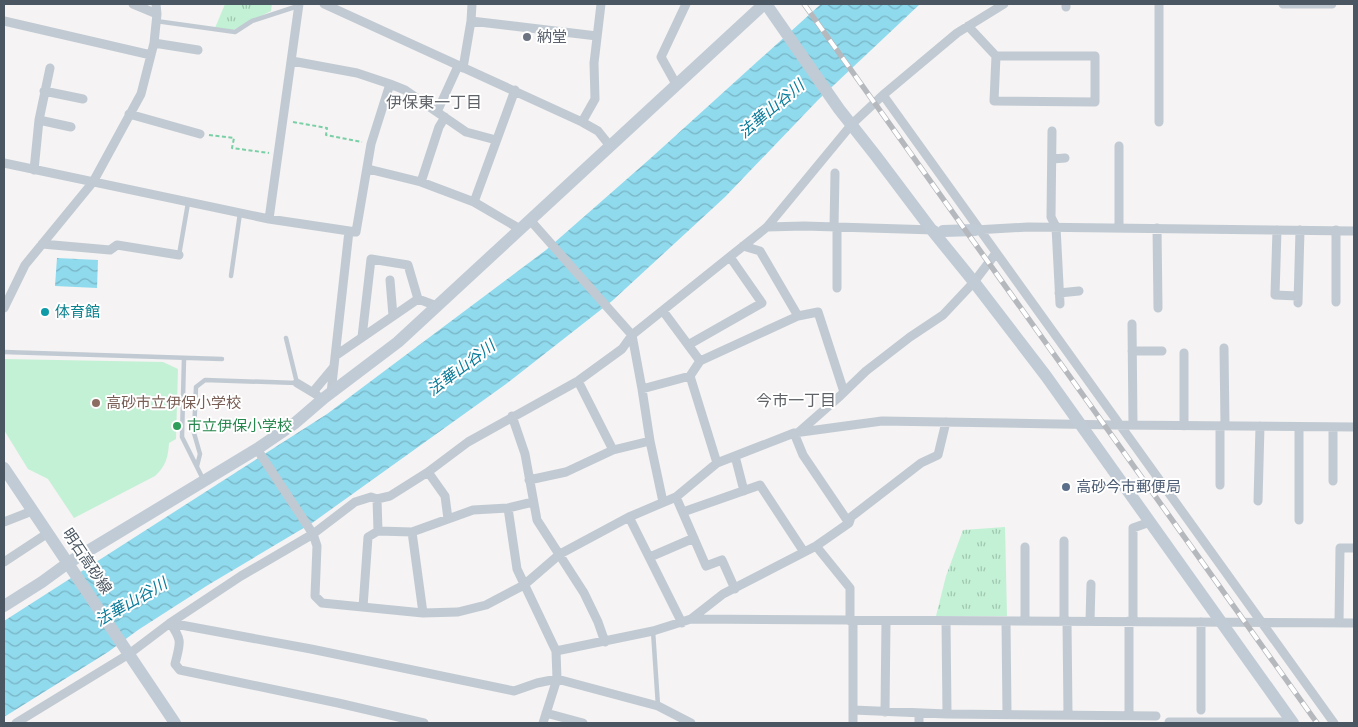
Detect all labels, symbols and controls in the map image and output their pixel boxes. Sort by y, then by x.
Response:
place label: 納堂 [537,28,567,46]
marker: 納堂 [521,31,533,43]
water label: 法華山谷川 [734,75,809,142]
district label: 伊保東一丁目 [386,93,482,112]
place label: 体育館 [55,303,100,321]
marker: 体育館 [39,306,51,318]
water label: 法華山谷川 [423,335,500,400]
district label: 今市一丁目 [756,391,836,410]
place label: 高砂市立伊保小学校 [106,394,241,412]
marker: 高砂市立伊保小学校 [90,397,102,409]
place label: 市立伊保小学校 [187,417,292,435]
marker: 市立伊保小学校 [171,420,183,432]
place label: 高砂今市郵便局 [1076,478,1181,496]
marker: 高砂今市郵便局 [1060,481,1072,493]
street label: 明石高砂線 [59,525,115,597]
water label: 法華山谷川 [92,573,172,630]

